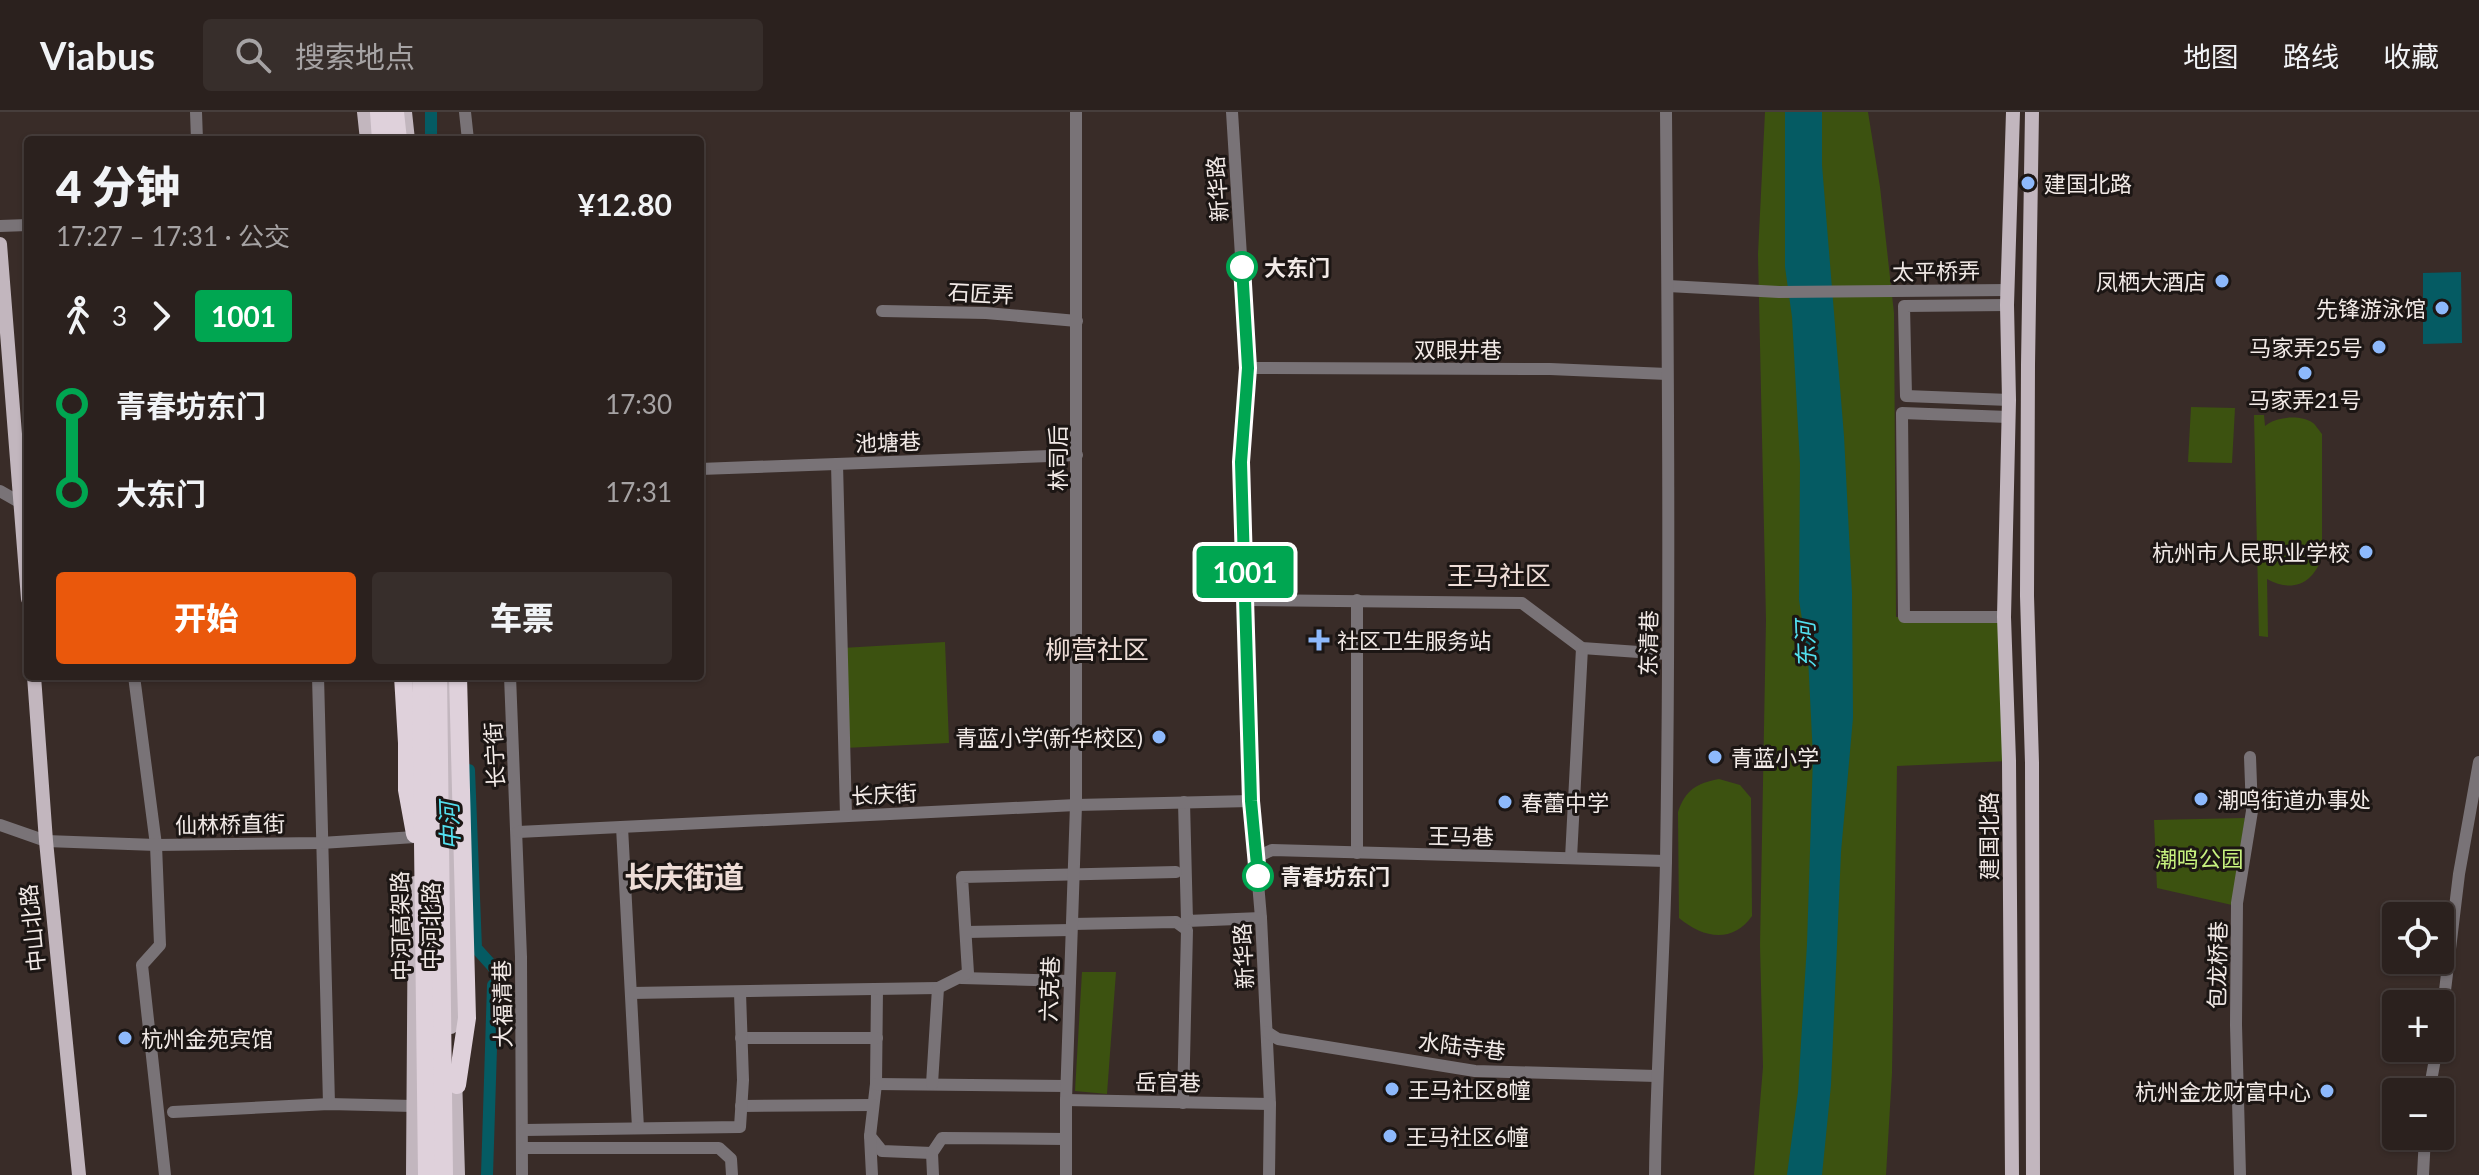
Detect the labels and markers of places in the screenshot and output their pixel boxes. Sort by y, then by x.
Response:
place label: 建国北路 [2044,170,2132,197]
marker: 建国北路 [2019,174,2037,192]
marker: 大东门 [1227,252,1257,282]
place label: 大东门 [1264,254,1330,281]
place label: 凤栖大酒店 [2096,268,2206,295]
marker: 凤栖大酒店 [2213,272,2231,290]
place label: 先锋游泳馆 [2316,295,2426,322]
marker: 先锋游泳馆 [2433,299,2451,317]
place label: 马家弄25号 [2249,334,2363,361]
marker: 马家弄25号 [2370,338,2388,356]
marker: 马家弄21号 [2296,364,2314,382]
place label: 马家弄21号 [2248,386,2362,413]
place label: 杭州市人民职业学校 [2152,539,2350,566]
marker: 杭州市人民职业学校 [2357,543,2375,561]
place label: 社区卫生服务站 [1337,627,1491,654]
marker: 社区卫生服务站 [1308,629,1330,651]
place label: 青蓝小学(新华校区) [955,724,1143,751]
marker: 青蓝小学(新华校区) [1150,728,1168,746]
place label: 青蓝小学 [1731,744,1819,771]
marker: 青蓝小学 [1706,748,1724,766]
place label: 潮鸣街道办事处 [2217,786,2371,813]
place label: 春蕾中学 [1521,789,1609,816]
marker: 潮鸣街道办事处 [2192,790,2210,808]
marker: 春蕾中学 [1496,793,1514,811]
marker: 青春坊东门 [1243,861,1273,891]
place label: 青春坊东门 [1280,863,1390,890]
place label: 杭州金苑宾馆 [141,1025,273,1052]
marker: 杭州金苑宾馆 [116,1029,134,1047]
place label: 王马社区8幢 [1408,1076,1531,1103]
place label: 杭州金龙财富中心 [2135,1078,2311,1105]
marker: 王马社区8幢 [1383,1080,1401,1098]
marker: 杭州金龙财富中心 [2318,1082,2336,1100]
place label: 王马社区6幢 [1406,1123,1529,1150]
marker: 王马社区6幢 [1381,1127,1399,1145]

